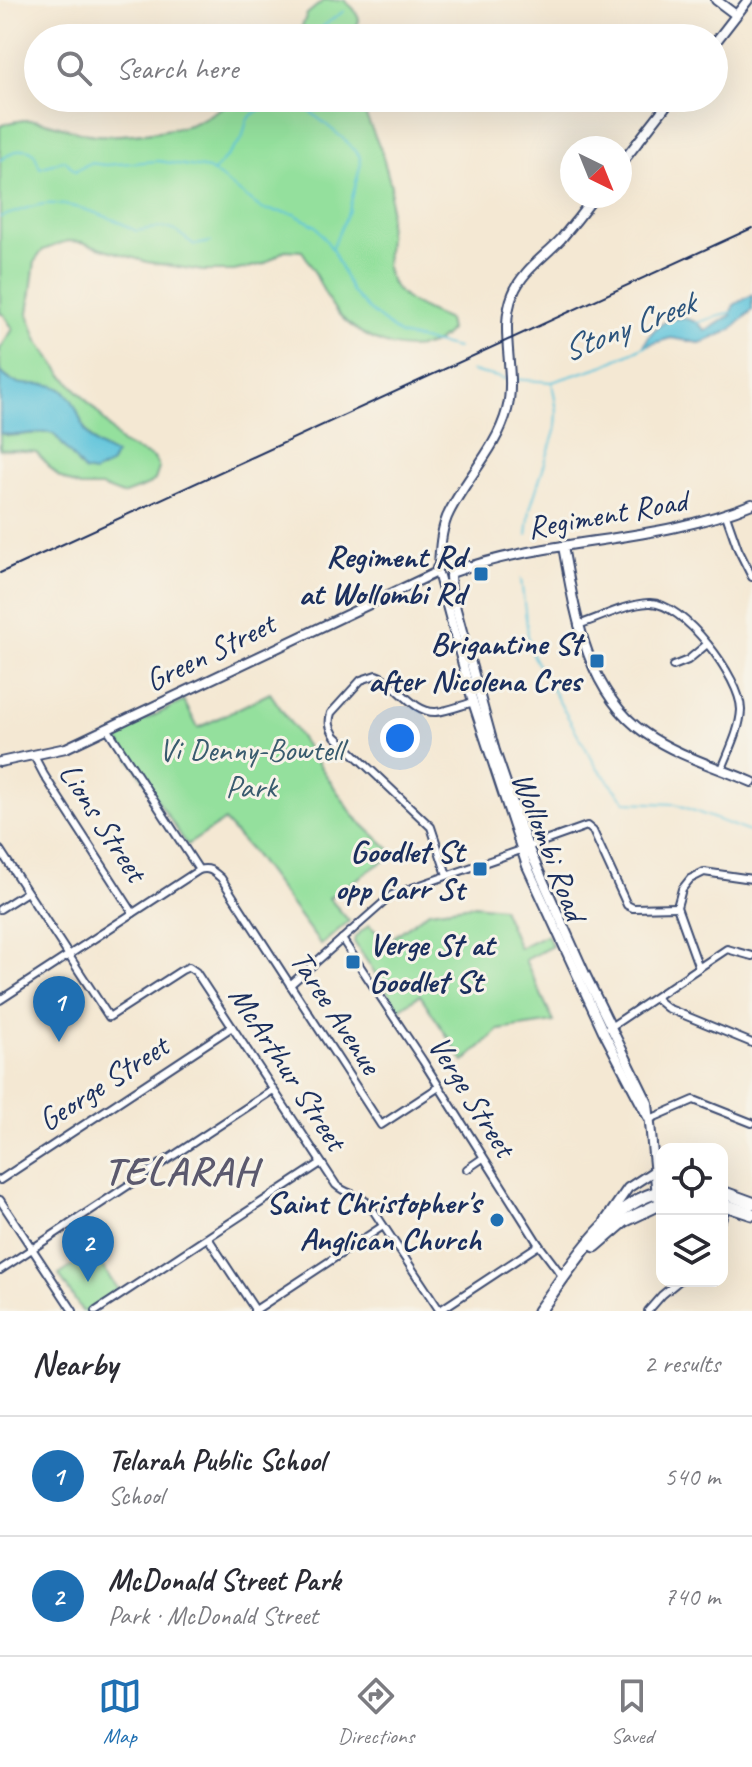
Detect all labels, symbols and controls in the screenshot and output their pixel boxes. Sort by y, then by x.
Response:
search box [24,24,728,112]
icon: search [52,46,96,90]
text: Search here [116,49,238,87]
north arrow [560,136,632,208]
water label: Stony Creek [556,279,706,371]
street label: Regiment Road [524,479,695,548]
place label: Regiment Rd at Wollombi Rd [298,536,470,614]
marker: Regiment Rd at Wollombi Rd [472,565,490,583]
street label: Green Street [138,602,285,701]
place label: Brigantine St after Nicolena Cres [368,623,585,701]
marker: Brigantine St after Nicolena Cres [588,652,606,670]
your location [380,718,420,758]
park label: Vi Denny-Bowtell Park [159,729,349,807]
street label: Lions Street [49,755,158,892]
street label: Wollombi Road [502,766,598,931]
place label: Goodlet St opp Carr St [335,831,467,909]
marker: Goodlet St opp Carr St [471,860,489,878]
place label: Verge St at Goodlet St [369,924,498,1002]
street label: Taree Avenue [281,942,393,1084]
marker: Verge St at Goodlet St [344,953,362,971]
pin: 1 [33,976,85,1042]
street label: McArthur Street [220,978,358,1161]
street label: George Street [30,1024,179,1140]
street label: Verge Street [419,1028,527,1167]
map controls [656,1143,728,1287]
button: locate [656,1143,728,1215]
district label: TELARAH [104,1146,263,1196]
place label: Saint Christopher's Anglican Church [266,1182,484,1260]
marker: Saint Christopher's Anglican Church [488,1211,506,1229]
button: layers [656,1215,728,1287]
pin: 2 [62,1216,114,1282]
text: Nearby [32,1342,118,1385]
text: 2 results [644,1347,720,1380]
text: Telarah Public School [108,1441,325,1479]
text: 1 [52,1460,64,1493]
text: 540 m [664,1460,720,1493]
text: School [108,1479,164,1512]
text: McDonald Street Park [108,1561,340,1599]
text: 2 [52,1580,64,1613]
text: 740 m [664,1580,720,1613]
text: Park · McDonald Street [108,1599,318,1632]
tab: Map [98,1674,142,1750]
tab: Directions [338,1674,414,1750]
tab: Saved [610,1674,654,1750]

